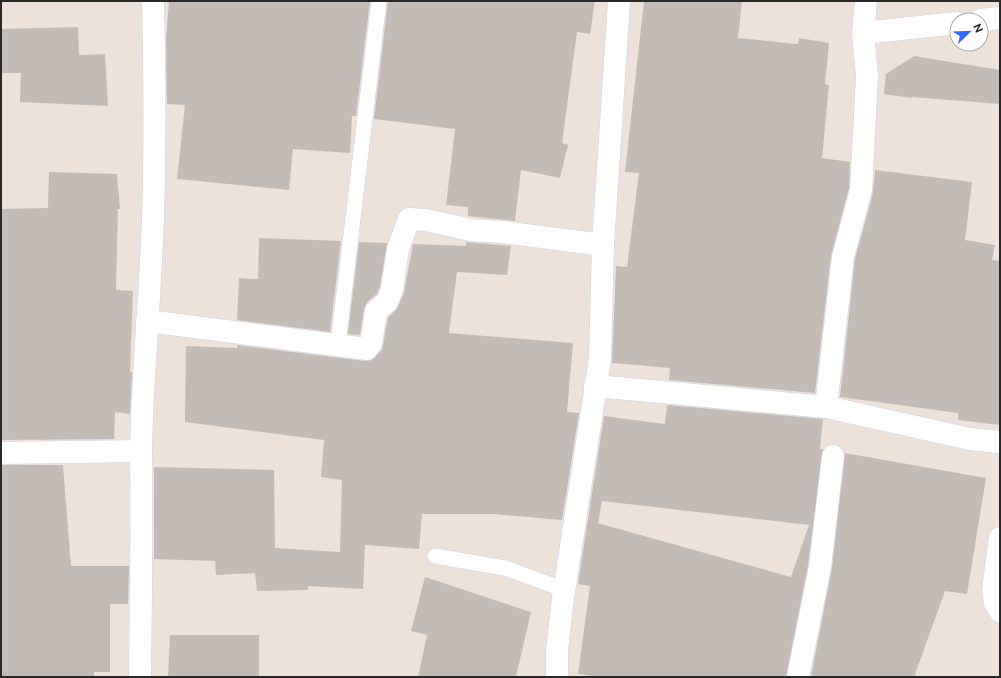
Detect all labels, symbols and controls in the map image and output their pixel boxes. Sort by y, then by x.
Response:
north arrow [949,12,989,52]
text: N [970,22,985,35]

